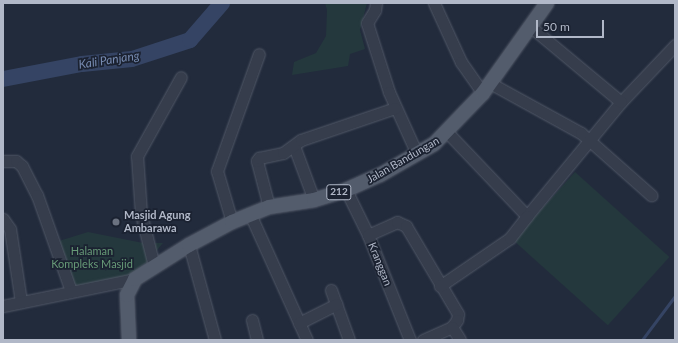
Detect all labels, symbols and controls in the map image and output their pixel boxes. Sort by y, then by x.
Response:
scale bar [538,12,606,38]
text: 50 m [543,19,570,34]
water label: Kali Panjang [78,48,140,72]
street label: Jalan Bandungan [364,134,442,186]
road number: 212 [326,184,352,200]
place label: Masjid Agung Ambarawa [124,209,191,235]
marker: Masjid Agung Ambarawa [111,217,121,227]
street label: Kranggan [365,240,395,288]
park label: Halaman Kompleks Masjid [51,245,133,271]

